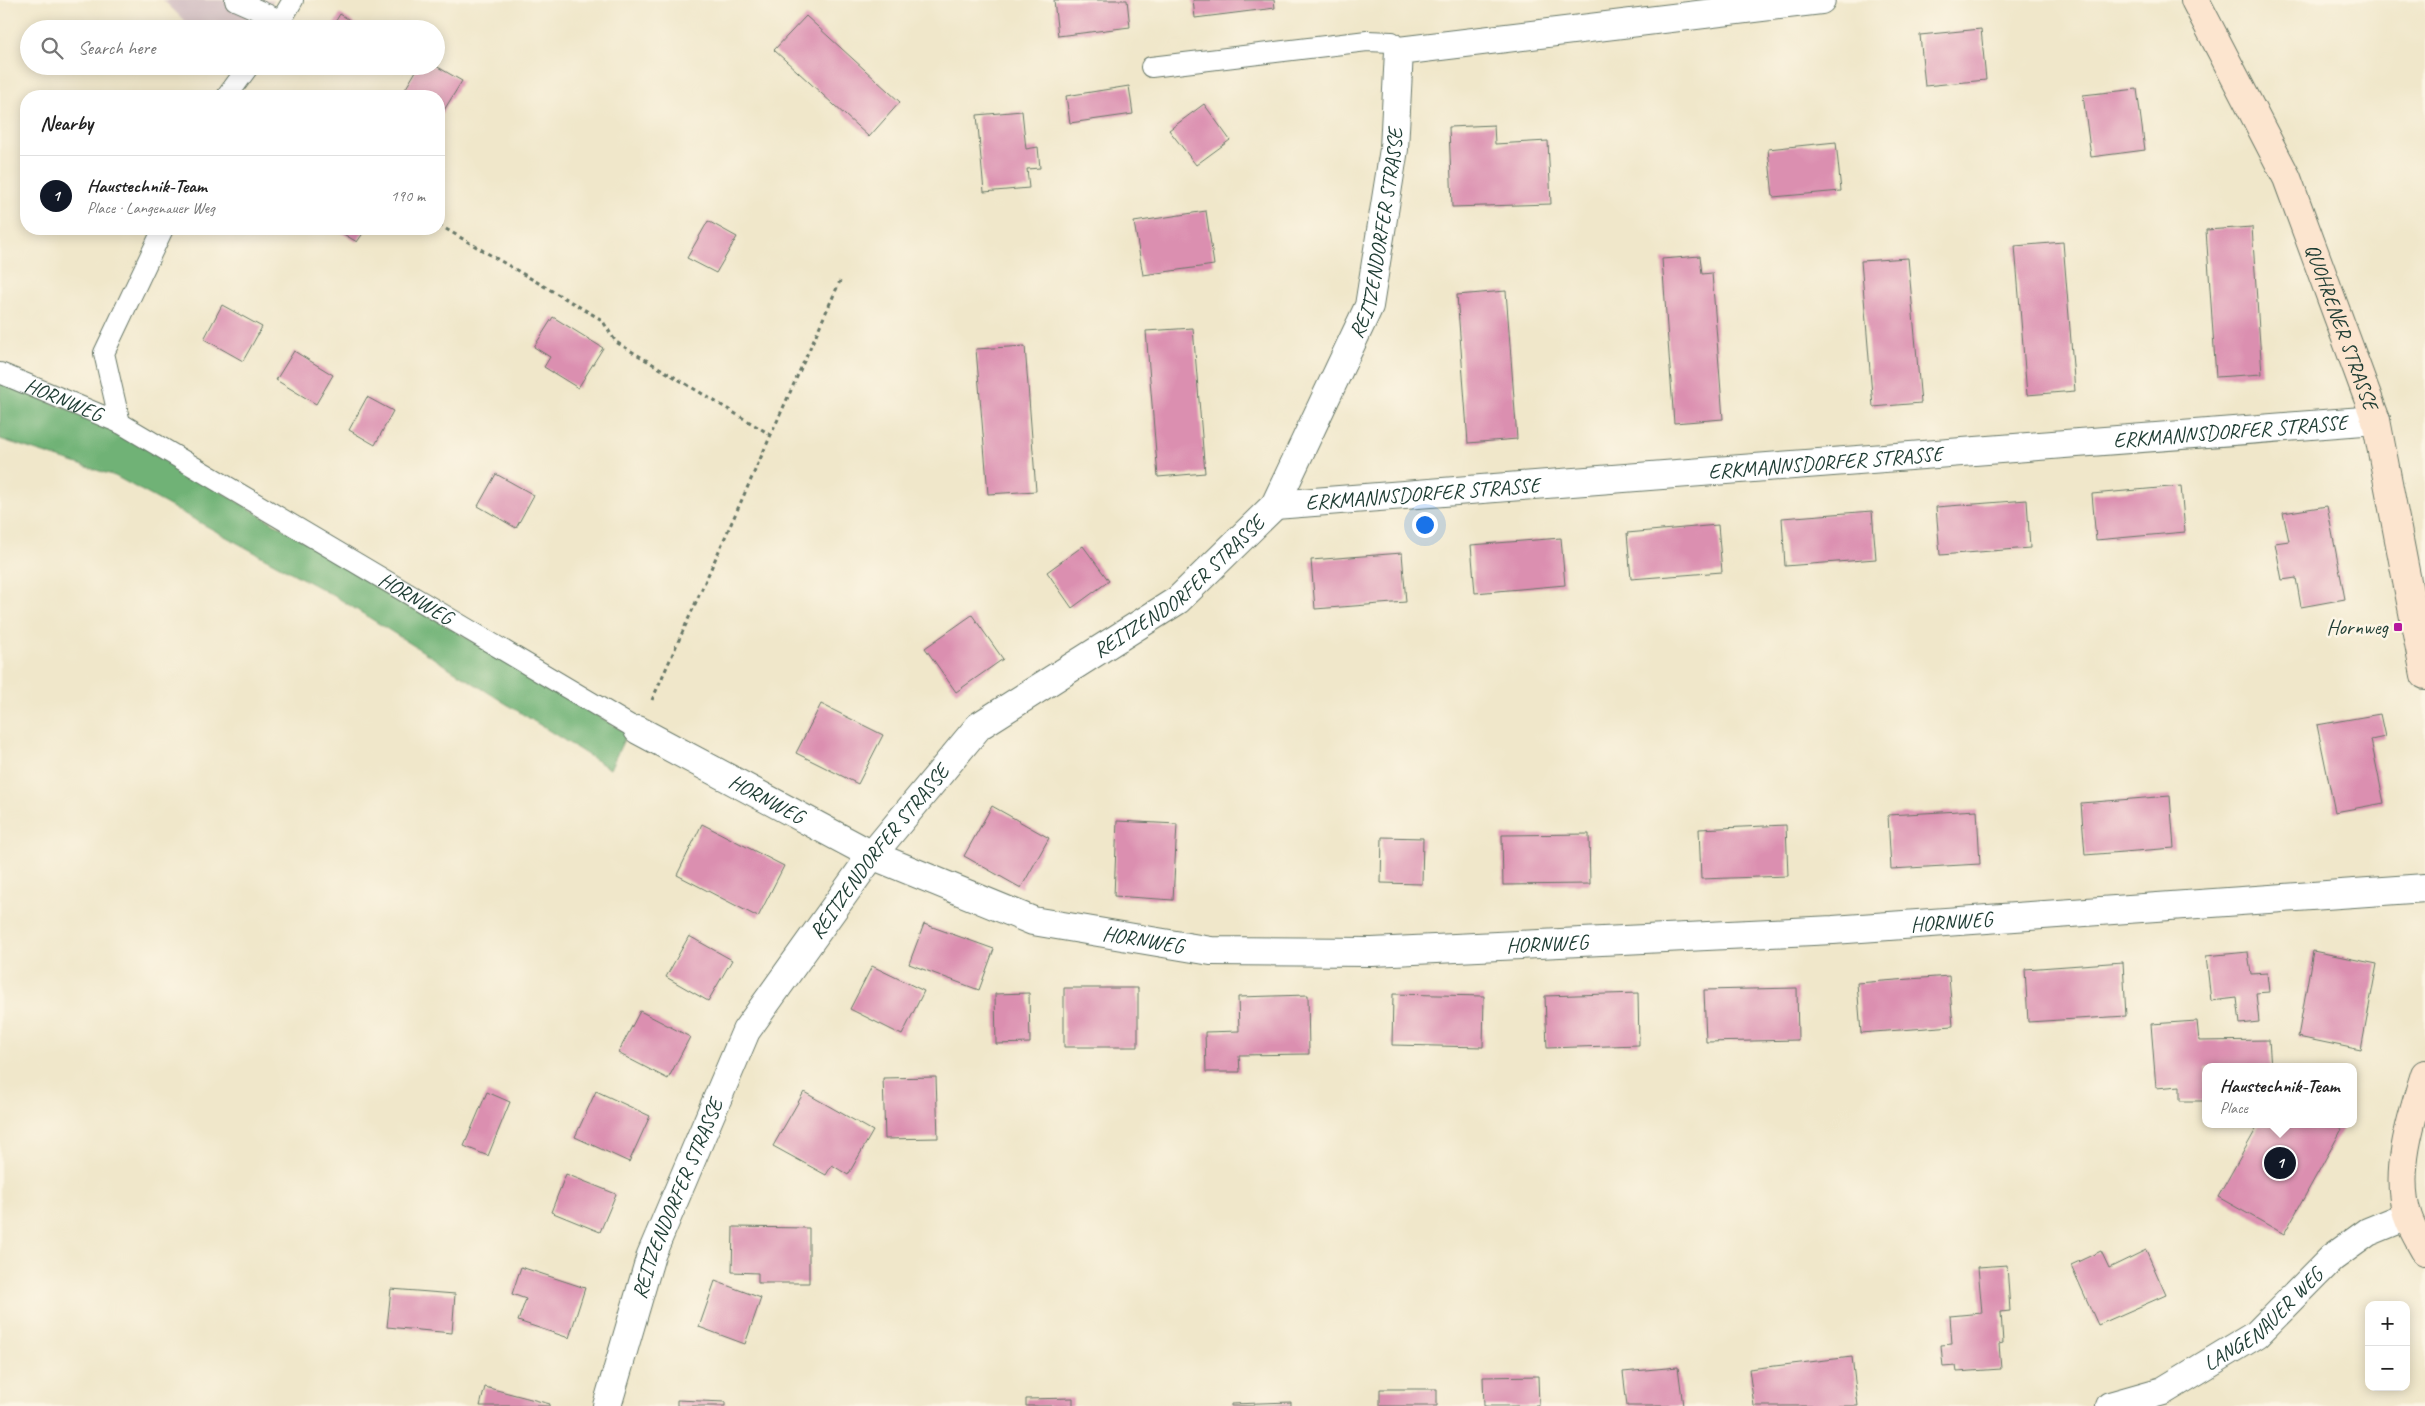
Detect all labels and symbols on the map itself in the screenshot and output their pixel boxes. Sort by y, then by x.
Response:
street label: REITZENDORFER STRASSE [1343,125,1408,342]
street label: QUOHRENER STRASSE [2299,240,2385,416]
street label: HORNWEG [21,372,109,428]
street label: ERKMANNSDORFER STRASSE [2112,409,2351,453]
street label: ERKMANNSDORFER STRASSE [1707,440,1946,485]
street label: ERKMANNSDORFER STRASSE [1305,471,1543,516]
street label: REITZENDORFER STRASSE [1088,508,1272,663]
your location [1412,512,1438,538]
street label: HORNWEG [374,566,460,632]
place label: Hornweg [2327,614,2390,640]
marker: Hornweg [2392,621,2404,633]
street label: REITZENDORFER STRASSE [803,757,956,944]
street label: HORNWEG [725,768,811,831]
street label: HORNWEG [1910,906,1996,937]
street label: HORNWEG [1101,920,1188,960]
street label: HORNWEG [1506,929,1591,959]
street label: REITZENDORFER STRASSE [626,1092,730,1302]
pin: 1 [2264,1144,2296,1182]
street label: LANGENAUER WEG [2199,1260,2330,1376]

